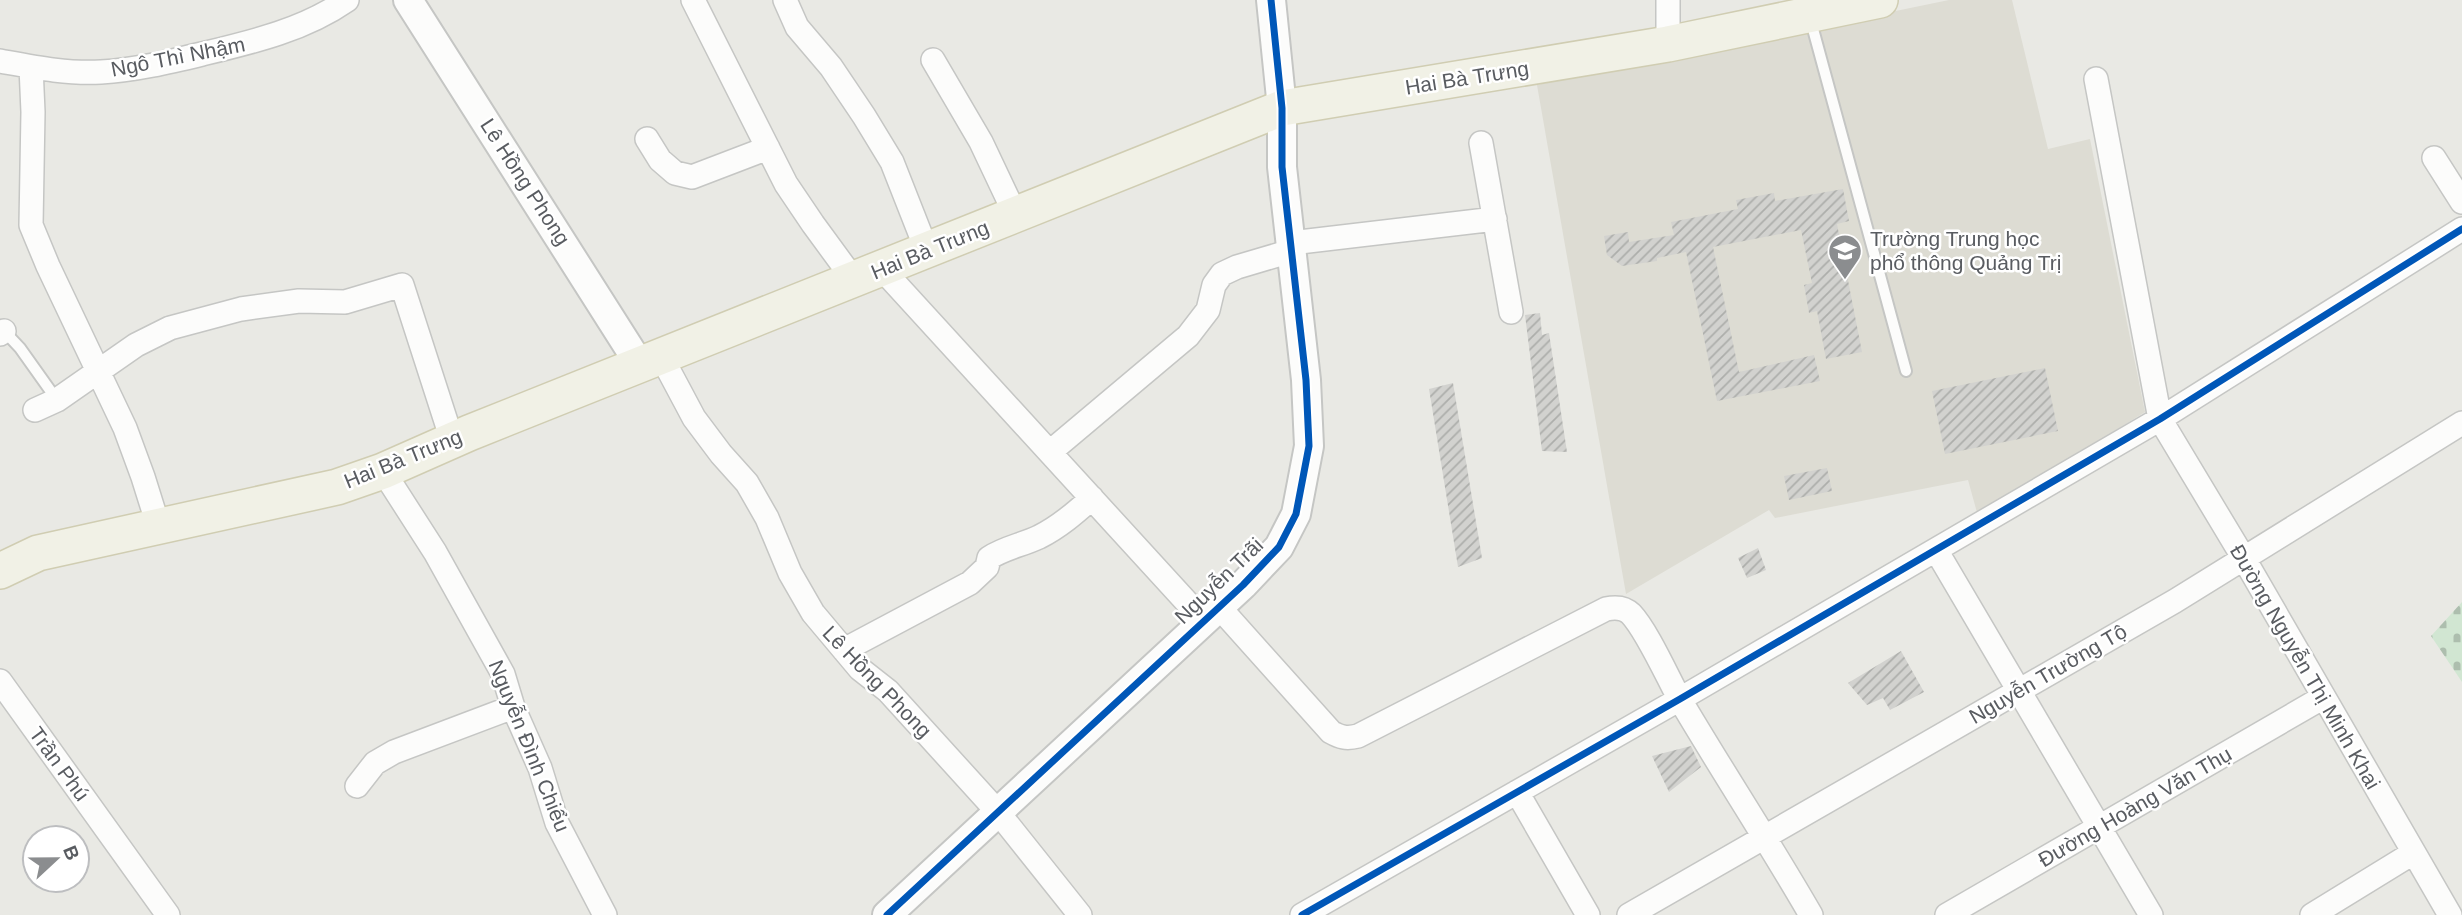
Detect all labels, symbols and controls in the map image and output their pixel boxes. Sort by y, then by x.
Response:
street label: Ngô Thì Nhậm [109,32,247,81]
street label: Hai Bà Trưng [1403,56,1530,99]
street label: Lê Hồng Phong [476,114,575,249]
street label: Hai Bà Trưng [868,215,992,284]
place label: Trường Trung học phổ thông Quảng Trị [1870,227,2061,274]
school or university icon: Trường Trung học phổ thông Quảng Trị [1826,232,1864,281]
street label: Hai Bà Trưng [341,424,465,493]
street label: Nguyễn Trãi [1170,533,1267,628]
street label: Đường Nguyễn Thị Minh Khai [2226,540,2385,793]
street label: Nguyễn Trường Tộ [1965,619,2131,728]
street label: Lê Hồng Phong [818,621,936,742]
street label: Nguyễn Đình Chiểu [484,657,574,835]
street label: Trần Phú [25,722,94,805]
street label: Đường Hoàng Văn Thụ [2034,742,2235,871]
north arrow [21,824,91,894]
text: B [59,843,84,863]

